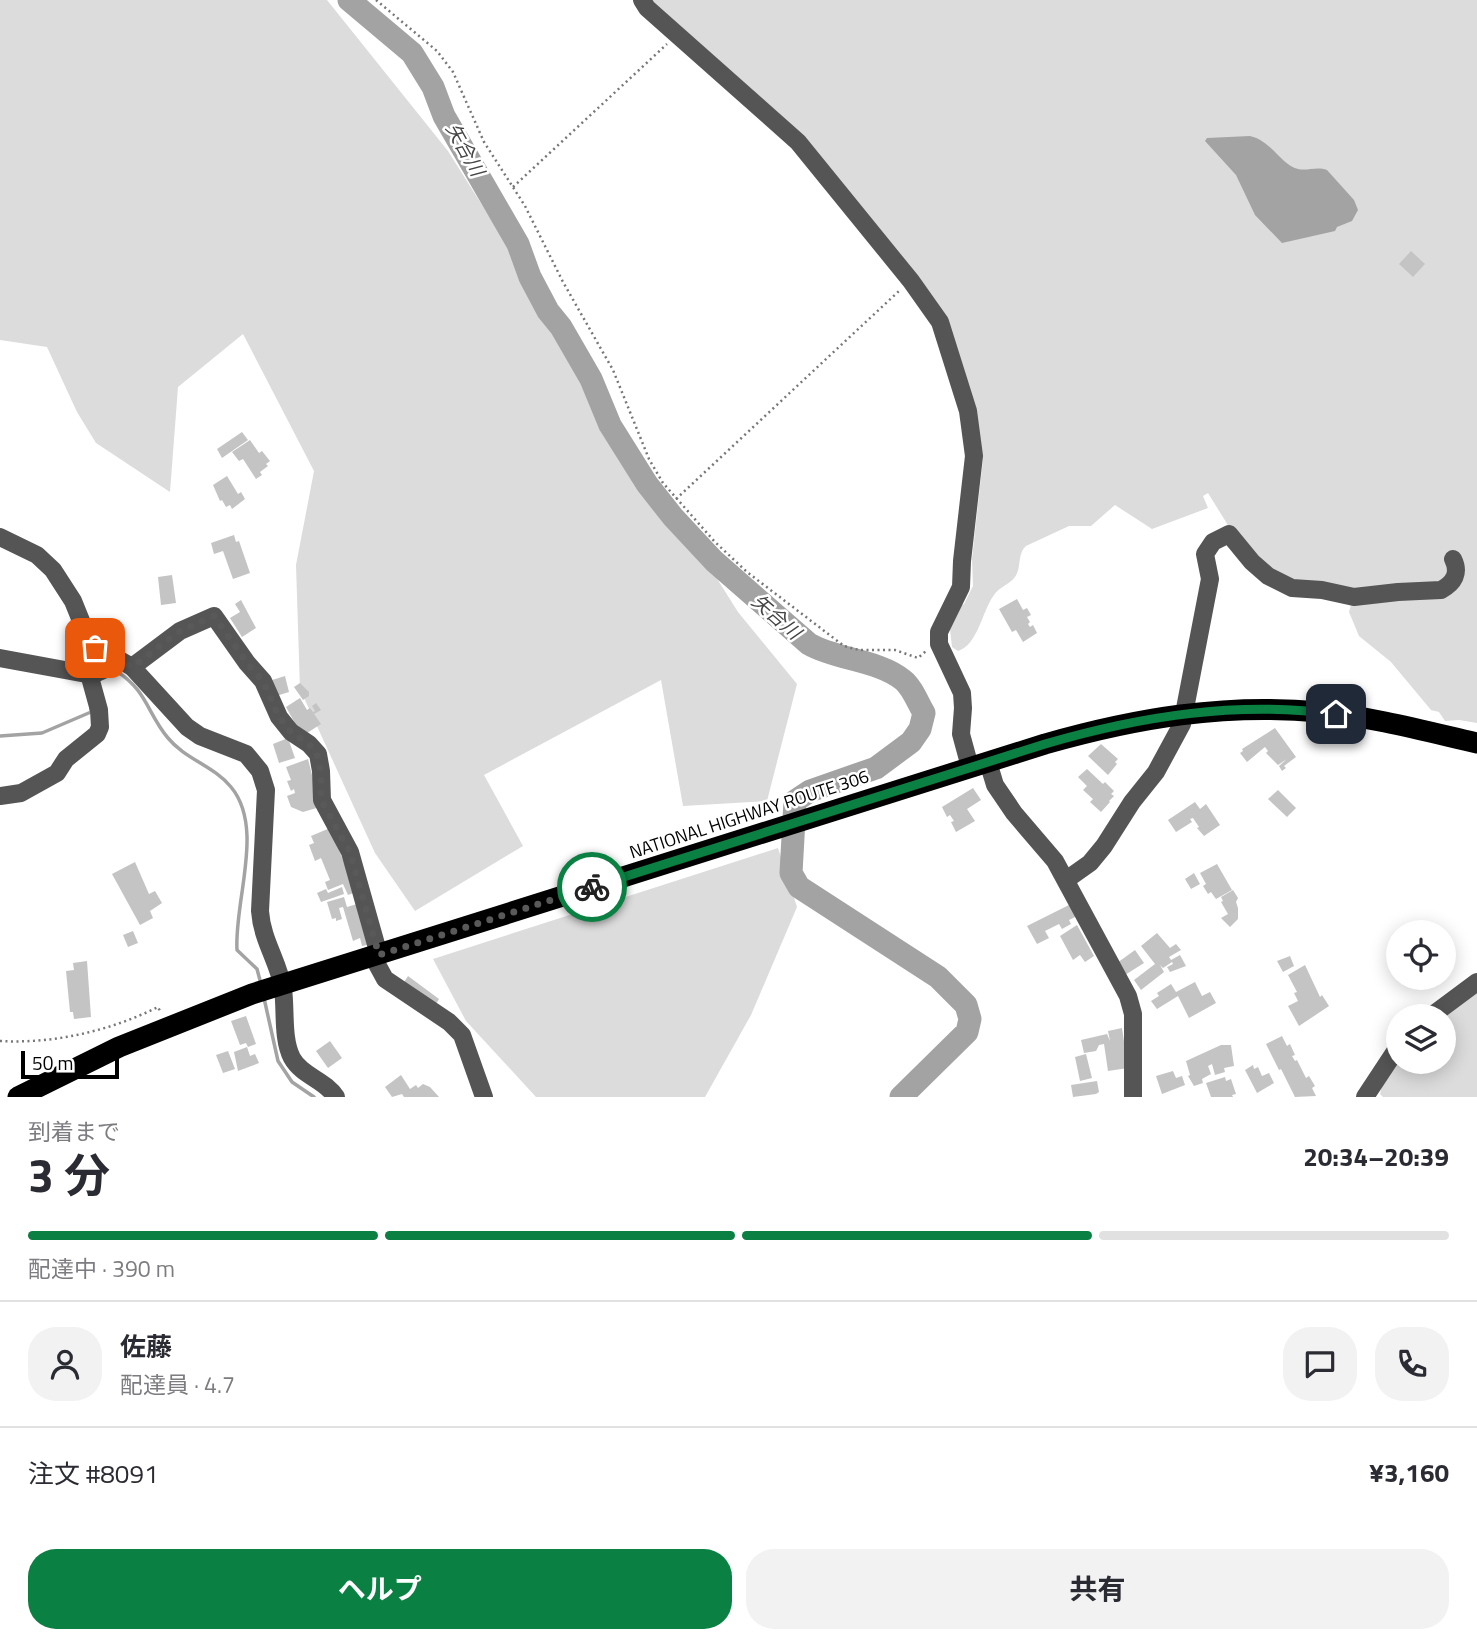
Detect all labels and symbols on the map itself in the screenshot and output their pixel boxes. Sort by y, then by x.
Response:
water label: 矢合川 [439,117,493,183]
water label: 矢合川 [746,586,810,647]
pin [65,618,125,678]
pin [1306,684,1366,744]
street label: NATIONAL HIGHWAY ROUTE 306 [626,762,872,866]
courier [557,852,627,922]
scale bar [21,1048,119,1080]

